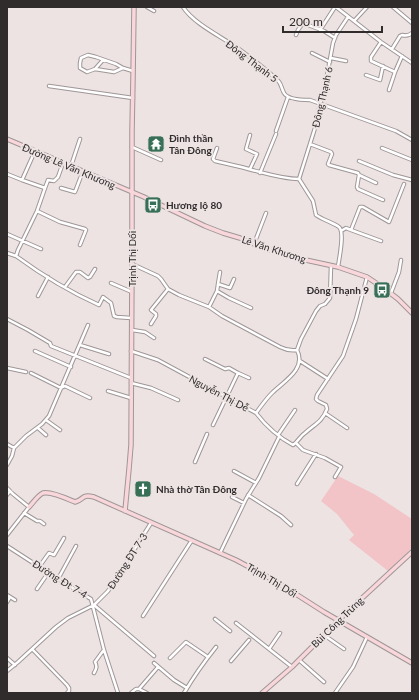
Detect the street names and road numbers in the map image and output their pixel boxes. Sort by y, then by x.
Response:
street label: Đông Thạnh 5 [224,37,281,85]
street label: Đông Thạnh 6 [309,65,335,129]
street label: Đường Lê Văn Khương [21,141,117,191]
street label: Trịnh Thị Dối [126,231,138,287]
street label: Lê Văn Khương [240,233,308,265]
street label: Nguyễn Thị Dễ [187,372,251,414]
street label: Đường ĐT 7-3 [104,531,150,591]
street label: Đường Đt 7-4 [30,557,90,601]
street label: Trịnh Thị Dối [245,560,299,600]
street label: Bùi Công Trừng [308,594,366,650]

